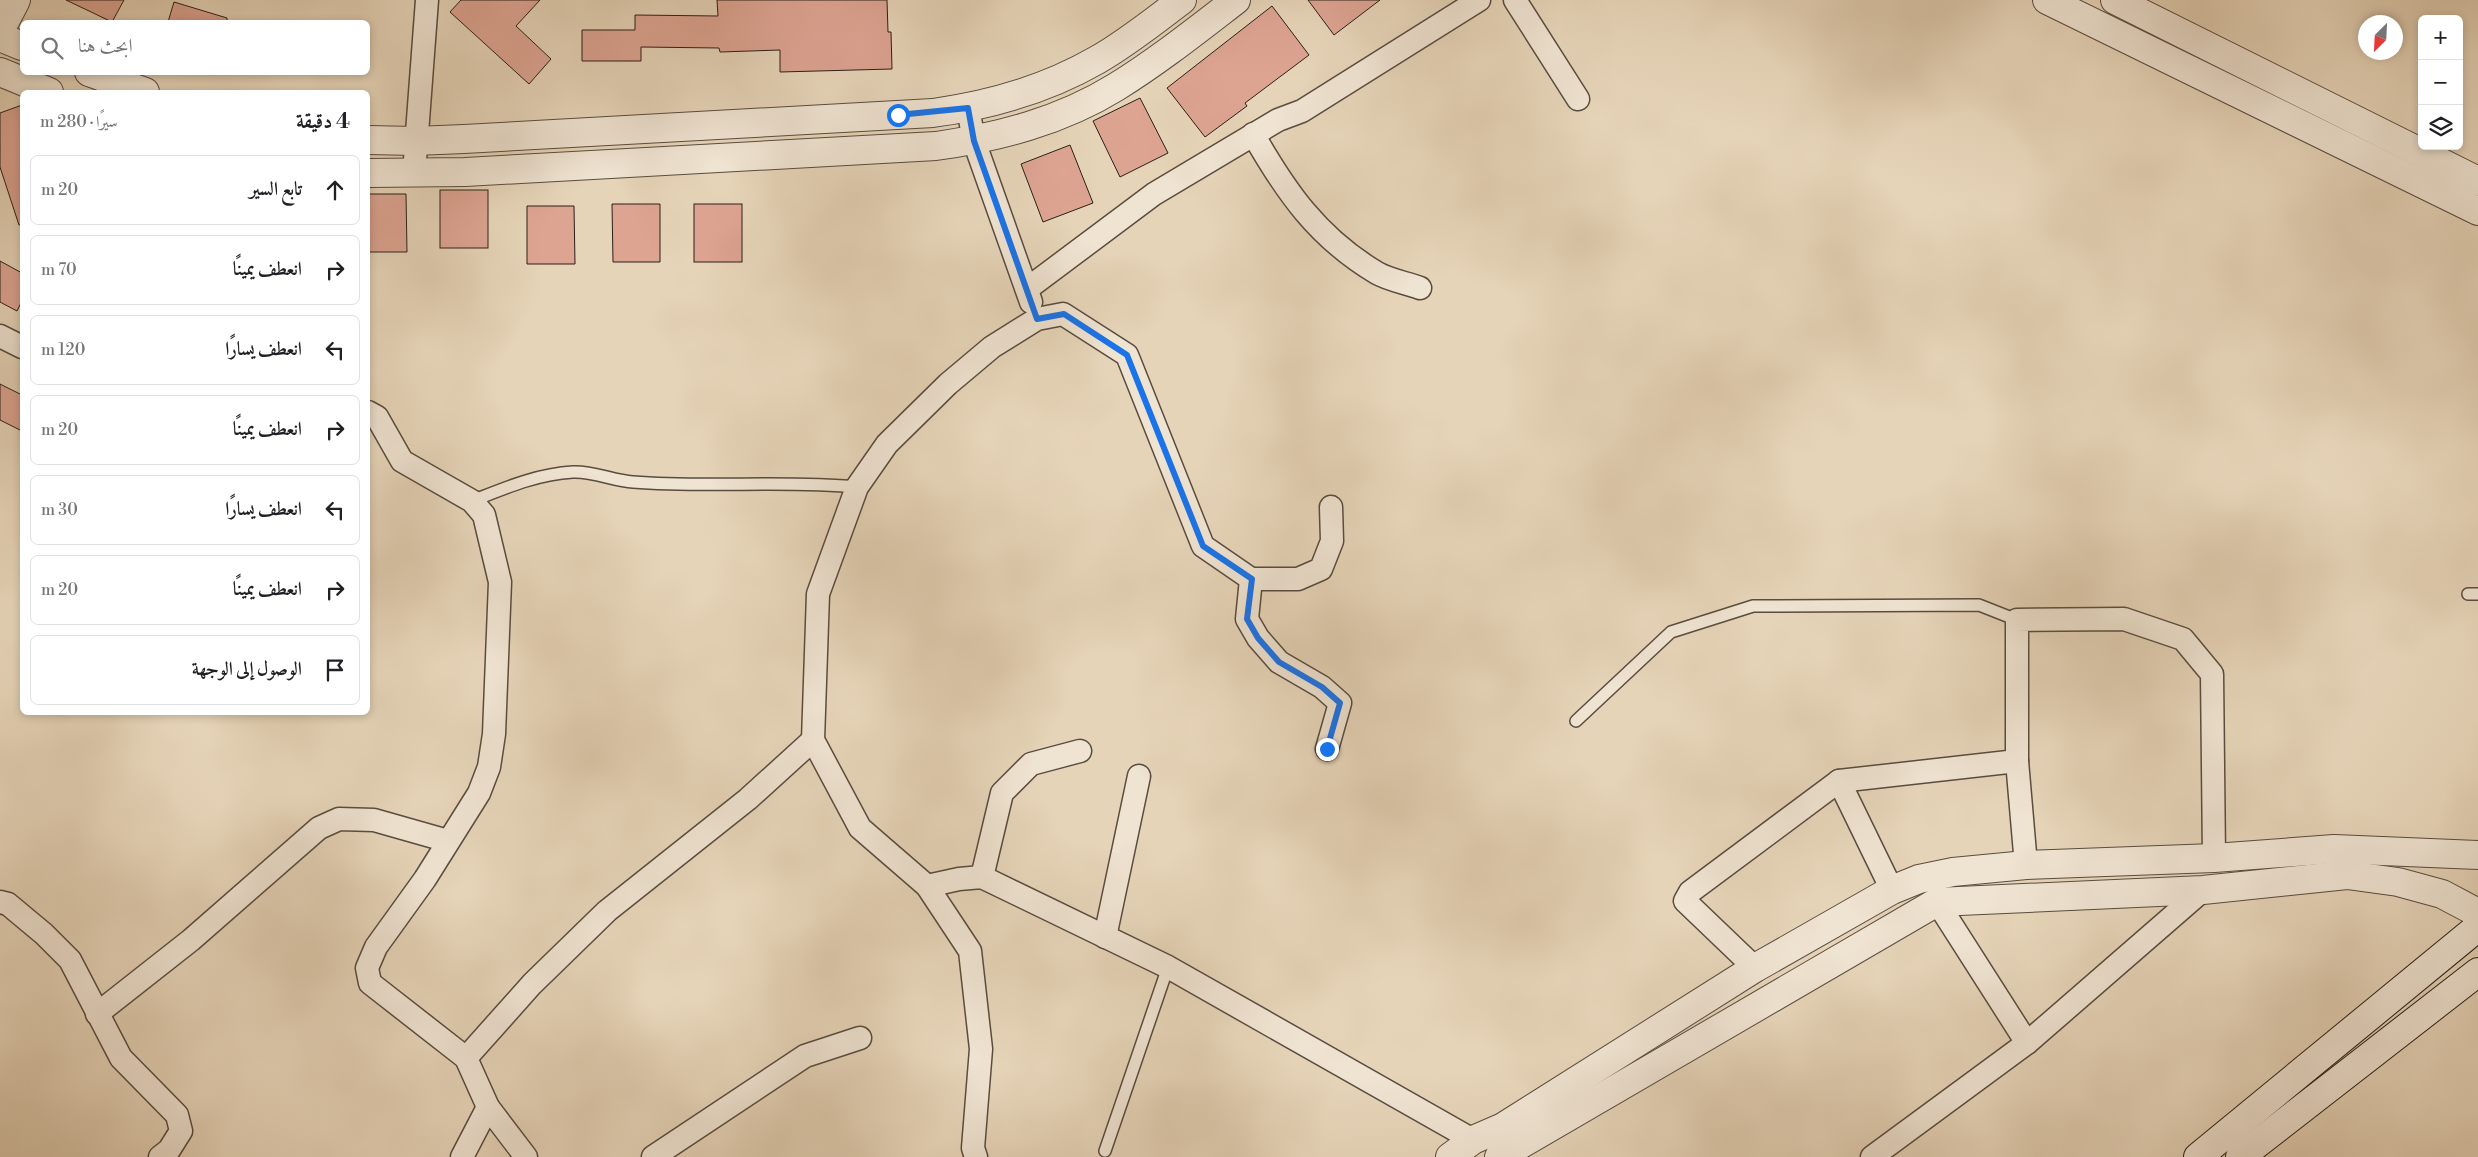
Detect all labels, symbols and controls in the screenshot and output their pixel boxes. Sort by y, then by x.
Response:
north arrow [2358,15,2403,60]
map controls [2418,15,2463,150]
button: + [2418,15,2463,60]
search box [20,20,370,75]
icon: search [38,34,66,62]
text: ابحث هنا [78,34,133,58]
button: − [2418,60,2463,105]
route start [887,104,910,127]
button: layers [2418,105,2463,150]
text: 4 دقيقة [296,109,350,135]
text: سيرًا · 280 m [40,112,117,132]
icon: ahead [321,176,349,204]
text: تابع السير [249,177,302,201]
text: 20 m [41,180,78,200]
icon: right [321,256,349,284]
text: انعطف يمينًا [233,257,302,281]
text: 70 m [41,260,77,280]
icon: left [321,336,349,364]
text: انعطف يسارًا [225,337,302,361]
text: 120 m [41,340,85,360]
icon: right [321,416,349,444]
text: انعطف يمينًا [233,417,302,441]
text: 20 m [41,420,78,440]
icon: left [321,496,349,524]
text: انعطف يسارًا [225,497,302,521]
text: 30 m [41,500,78,520]
icon: right [321,576,349,604]
text: انعطف يمينًا [233,577,302,601]
text: 20 m [41,580,78,600]
icon: arrive [321,656,349,684]
text: الوصول إلى الوجهة [192,657,302,681]
route end [1316,738,1339,761]

